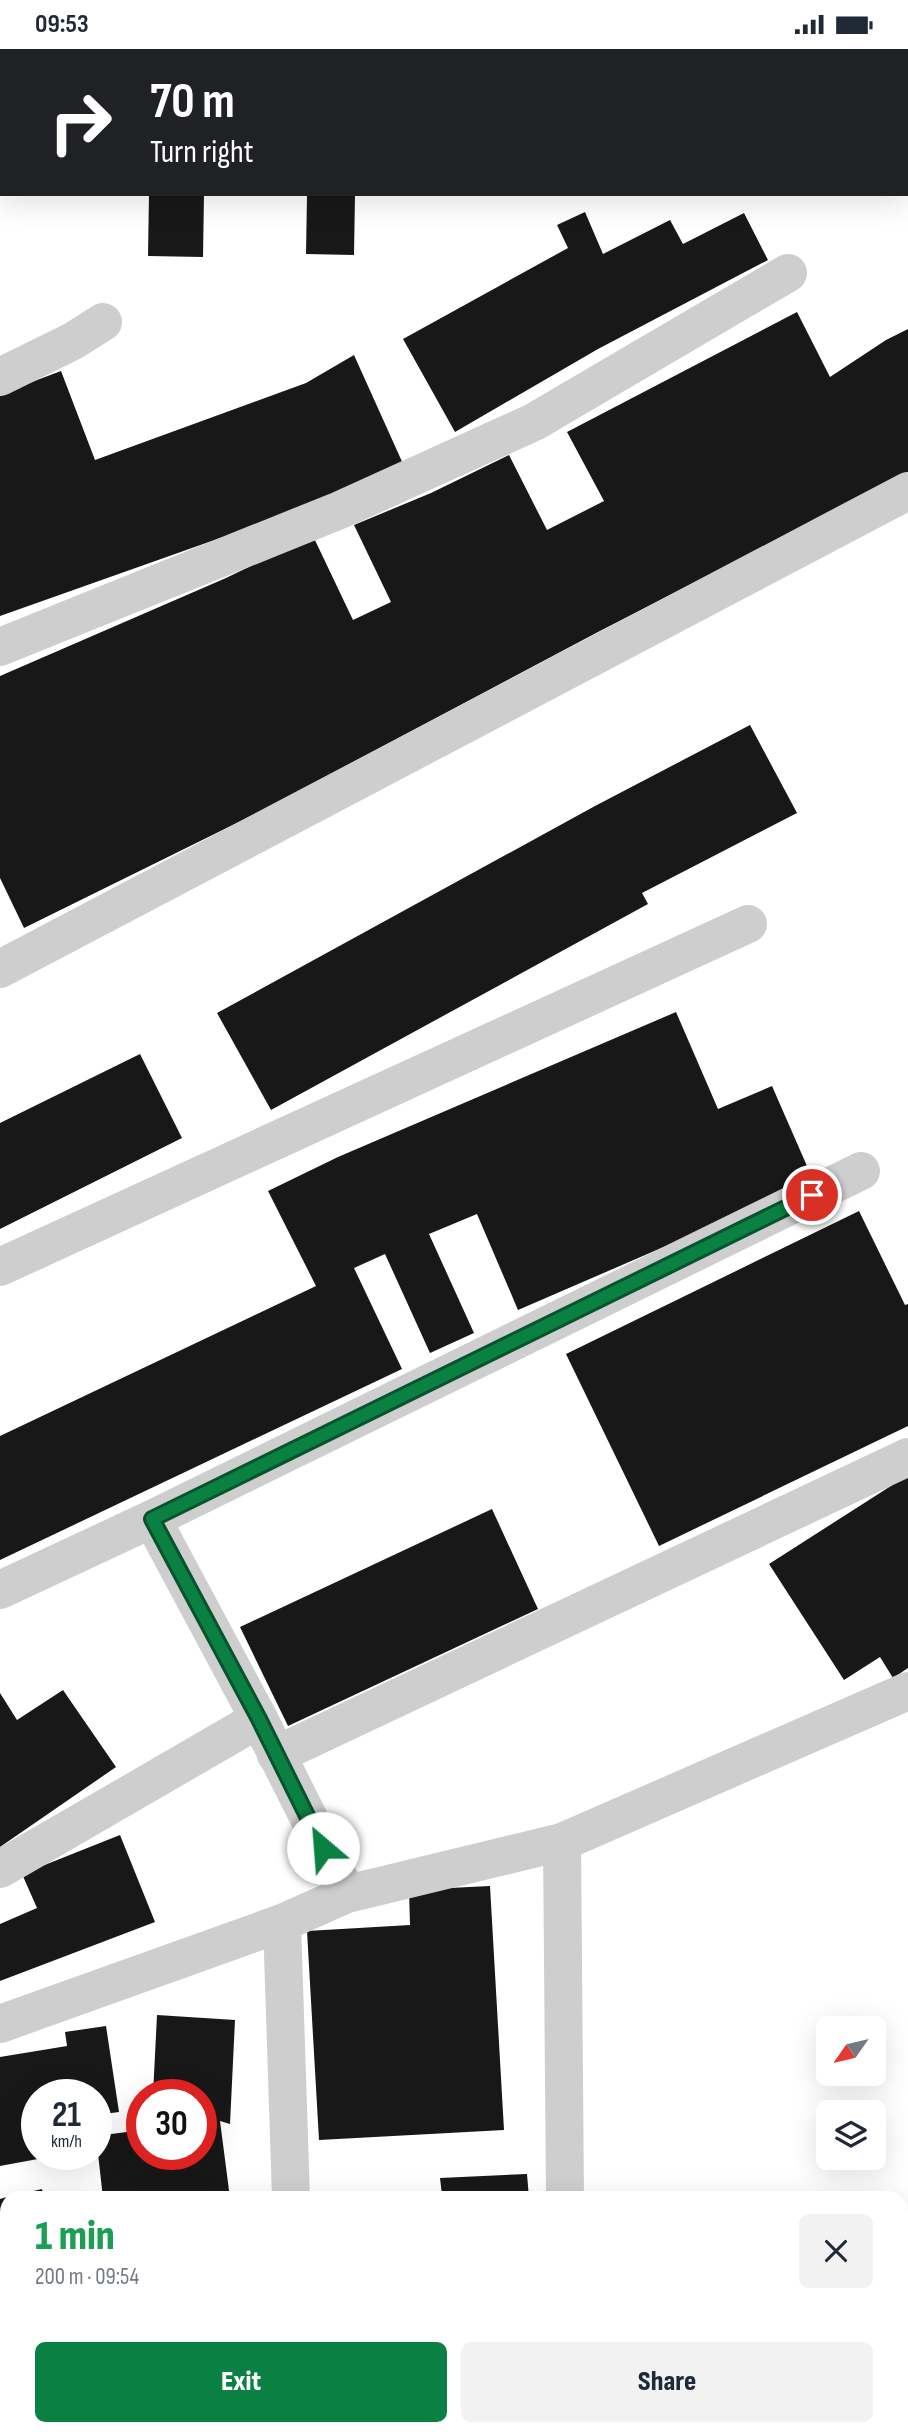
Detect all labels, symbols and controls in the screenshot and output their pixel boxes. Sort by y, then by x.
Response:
text: 09:53 [35,9,89,40]
text: 70 m [150,73,235,132]
icon: right [35,77,126,168]
text: Turn right [150,133,254,172]
pin [782,1165,842,1225]
icon: arrive [793,1176,831,1214]
position arrow [286,1811,360,1885]
north arrow [816,2016,886,2086]
map controls [816,2016,886,2170]
speed limit sign: 30 [126,2079,217,2170]
text: 21 [52,2094,81,2137]
button: layers [816,2100,886,2170]
text: km/h [51,2131,82,2152]
text: 1 min [35,2211,115,2262]
button: close [799,2214,873,2288]
text: 200 m · 09:54 [35,2263,139,2291]
button: Exit [35,2342,447,2422]
button: Share [461,2342,873,2422]

